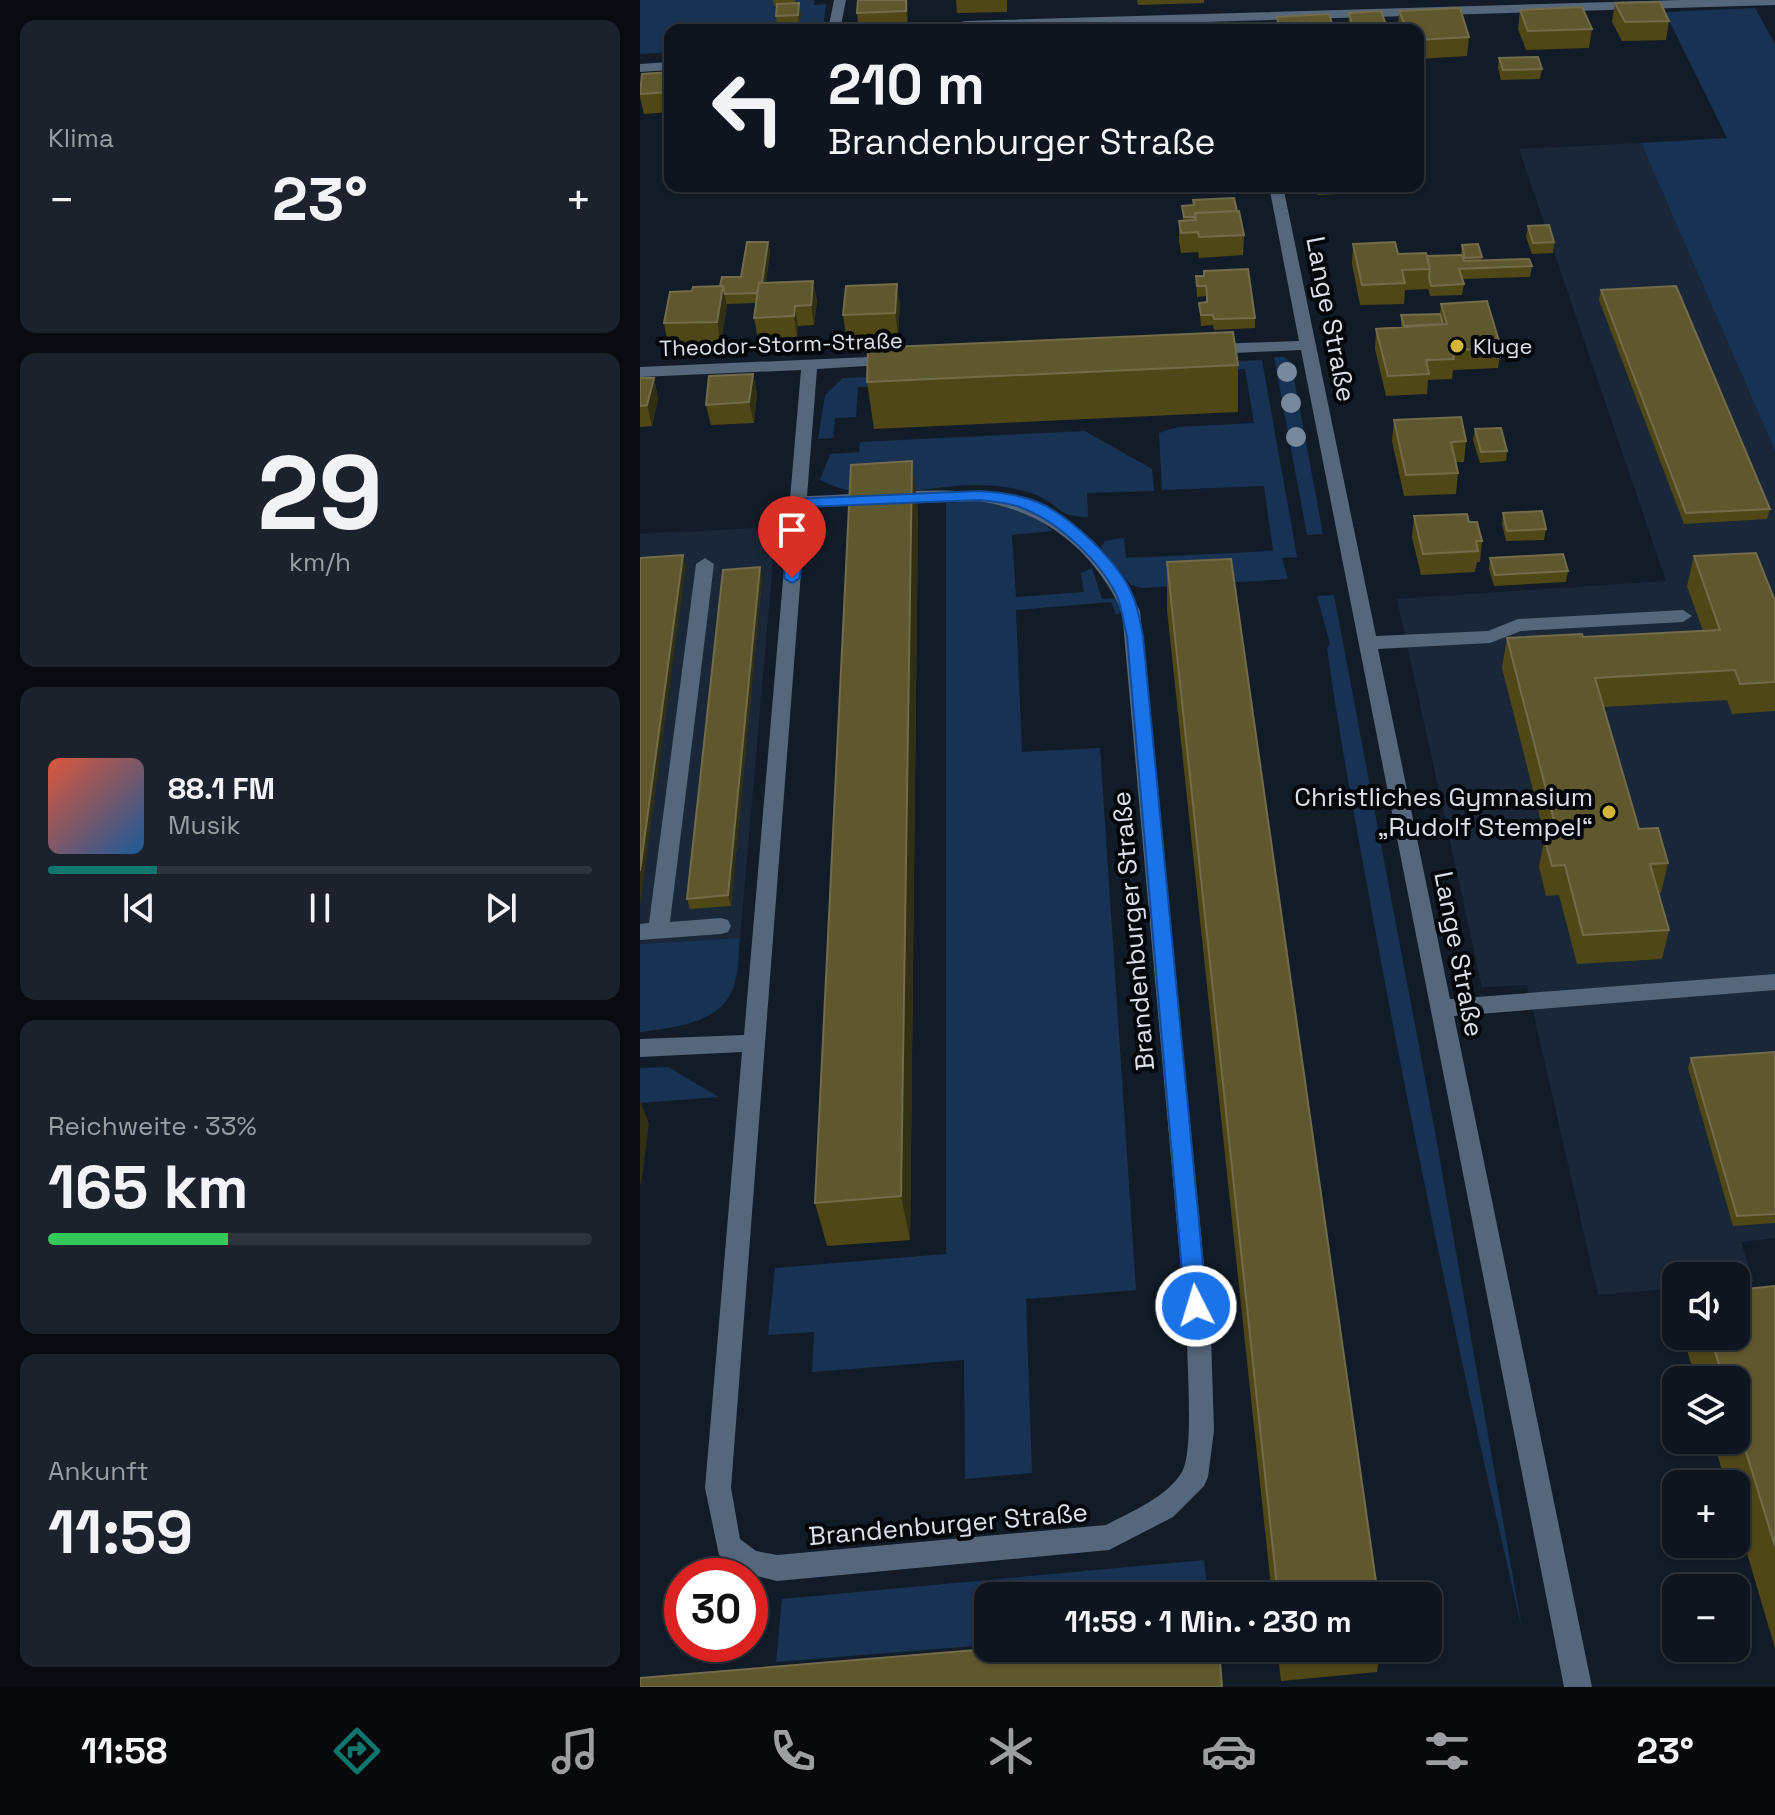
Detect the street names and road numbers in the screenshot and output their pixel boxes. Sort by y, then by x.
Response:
street label: Lange Straße [1298,233,1364,405]
street label: Theodor-Storm-Straße [659,326,903,362]
street label: Brandenburger Straße [1104,790,1162,1072]
street label: Lange Straße [1426,868,1492,1040]
street label: Brandenburger Straße [807,1495,1089,1553]

